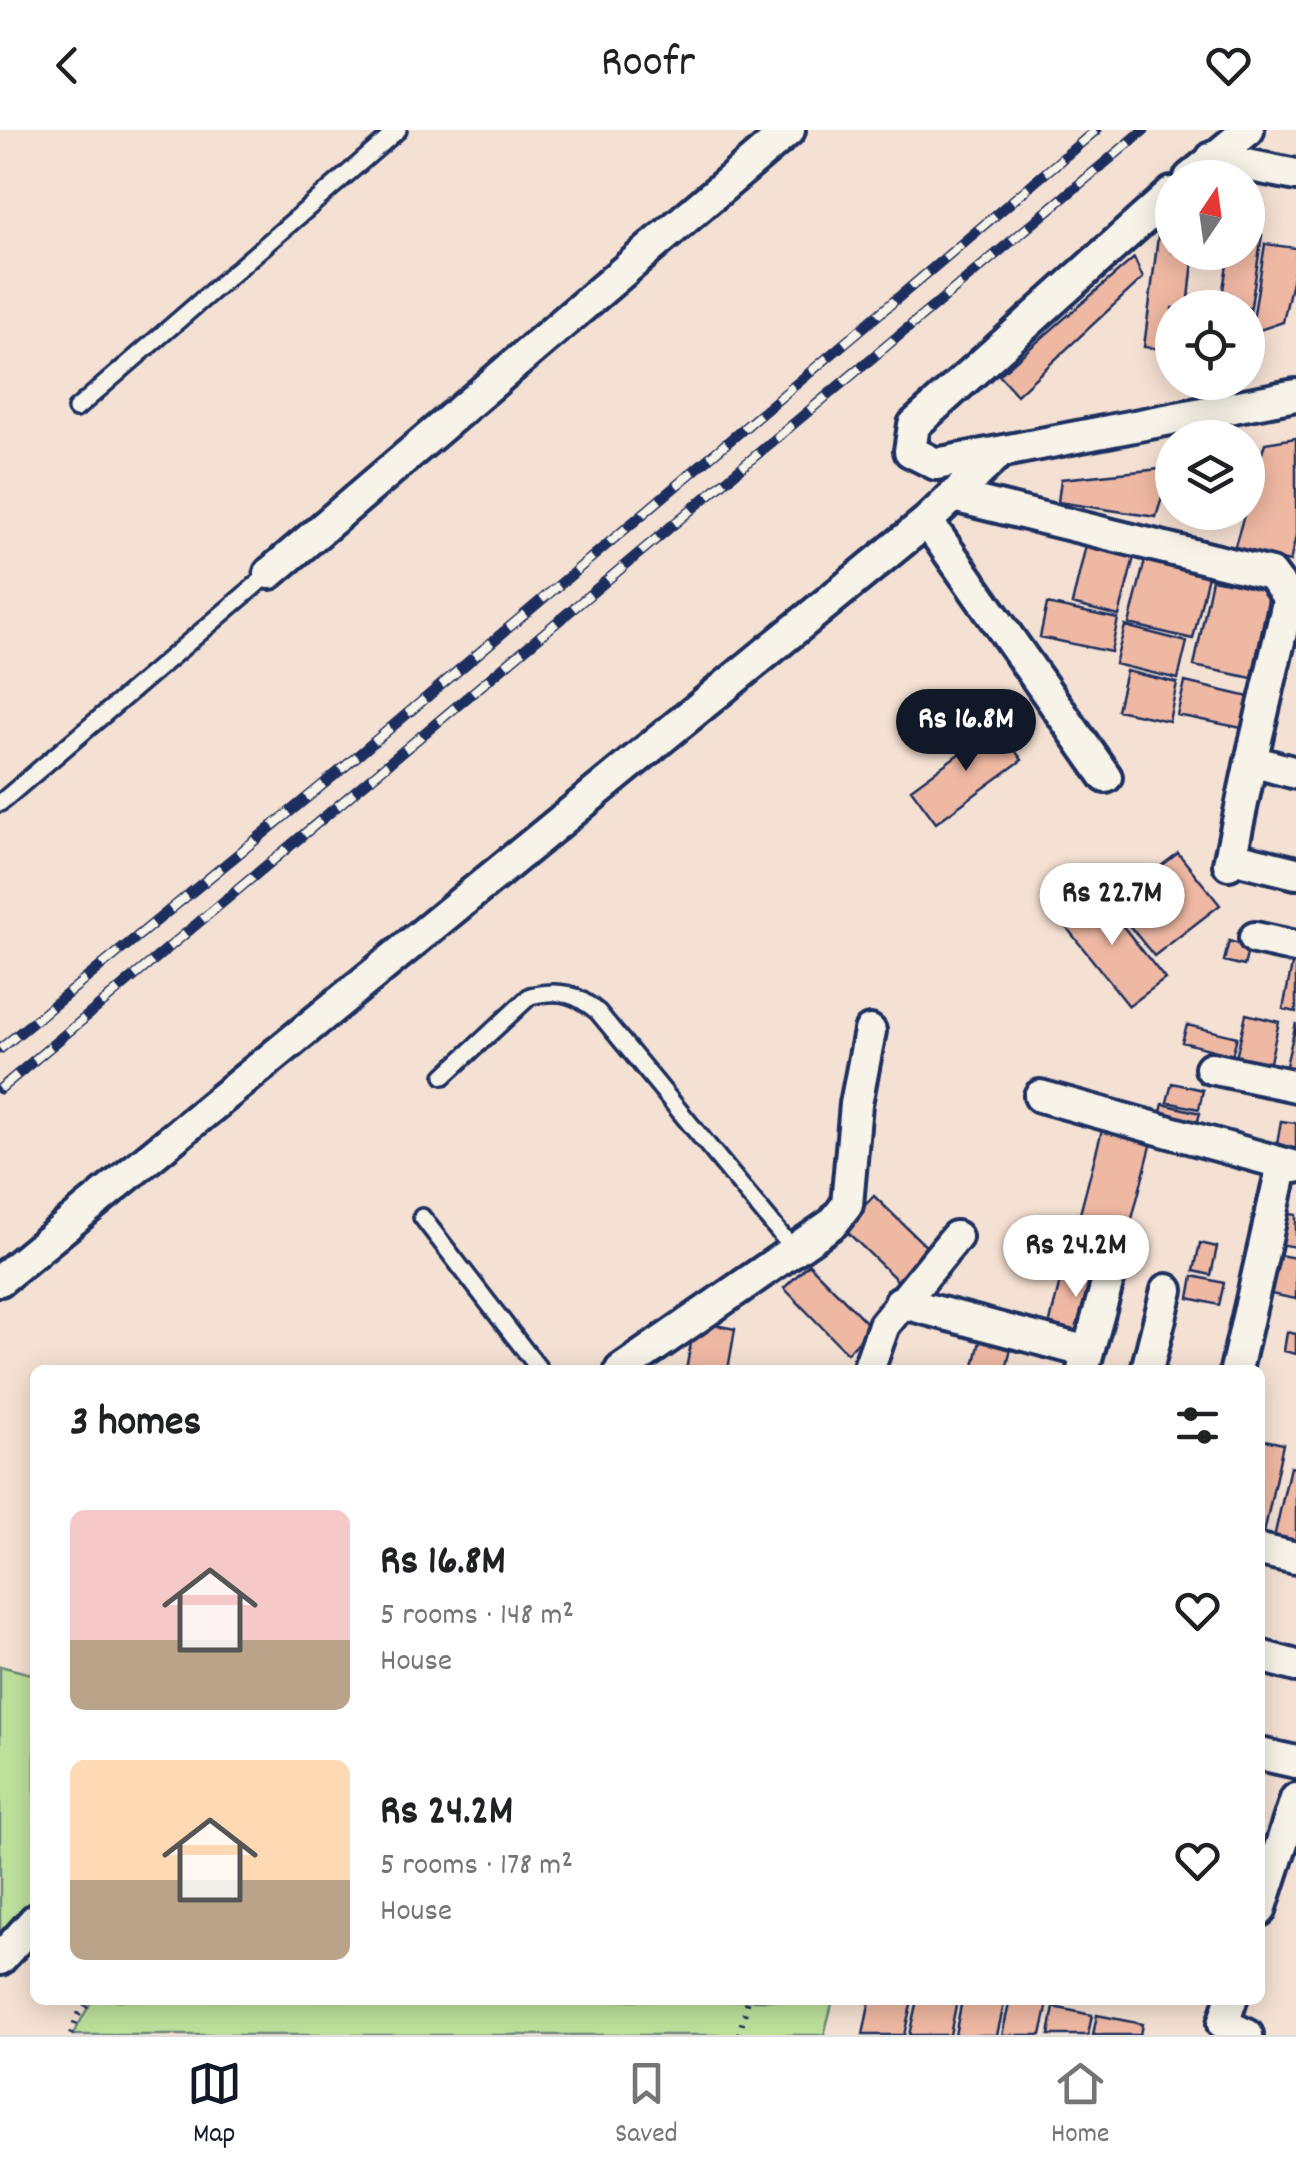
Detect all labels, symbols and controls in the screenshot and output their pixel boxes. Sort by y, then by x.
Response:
text: Roofr [601,33,695,97]
icon: back [40,38,95,93]
icon: heart [1201,38,1256,93]
north arrow [1155,160,1265,270]
map controls [1155,160,1265,530]
button: locate [1155,290,1265,400]
button: layers [1155,420,1265,530]
pin: Rs 16.8M [863,689,1069,774]
text: Rs 16.8M [918,698,1014,744]
pin: Rs 22.7M [1009,863,1215,948]
text: Rs 22.7M [1062,872,1162,918]
pin: Rs 24.2M [973,1215,1179,1300]
text: Rs 24.2M [1025,1224,1127,1270]
text: 3 homes [70,1395,201,1455]
icon: filters [1170,1398,1225,1453]
text: Rs 16.8M [380,1534,506,1594]
icon: home [150,1550,270,1670]
icon: heart [1170,1583,1225,1638]
text: 5 rooms · 148 m² [380,1594,574,1640]
text: House [380,1640,452,1686]
text: Rs 24.2M [380,1784,513,1844]
icon: home [150,1800,270,1920]
icon: heart [1170,1833,1225,1888]
text: 5 rooms · 178 m² [380,1844,573,1890]
text: House [380,1890,452,1936]
tab: Map [187,2056,242,2156]
tab: Saved [615,2056,678,2156]
tab: Home [1051,2056,1109,2156]

